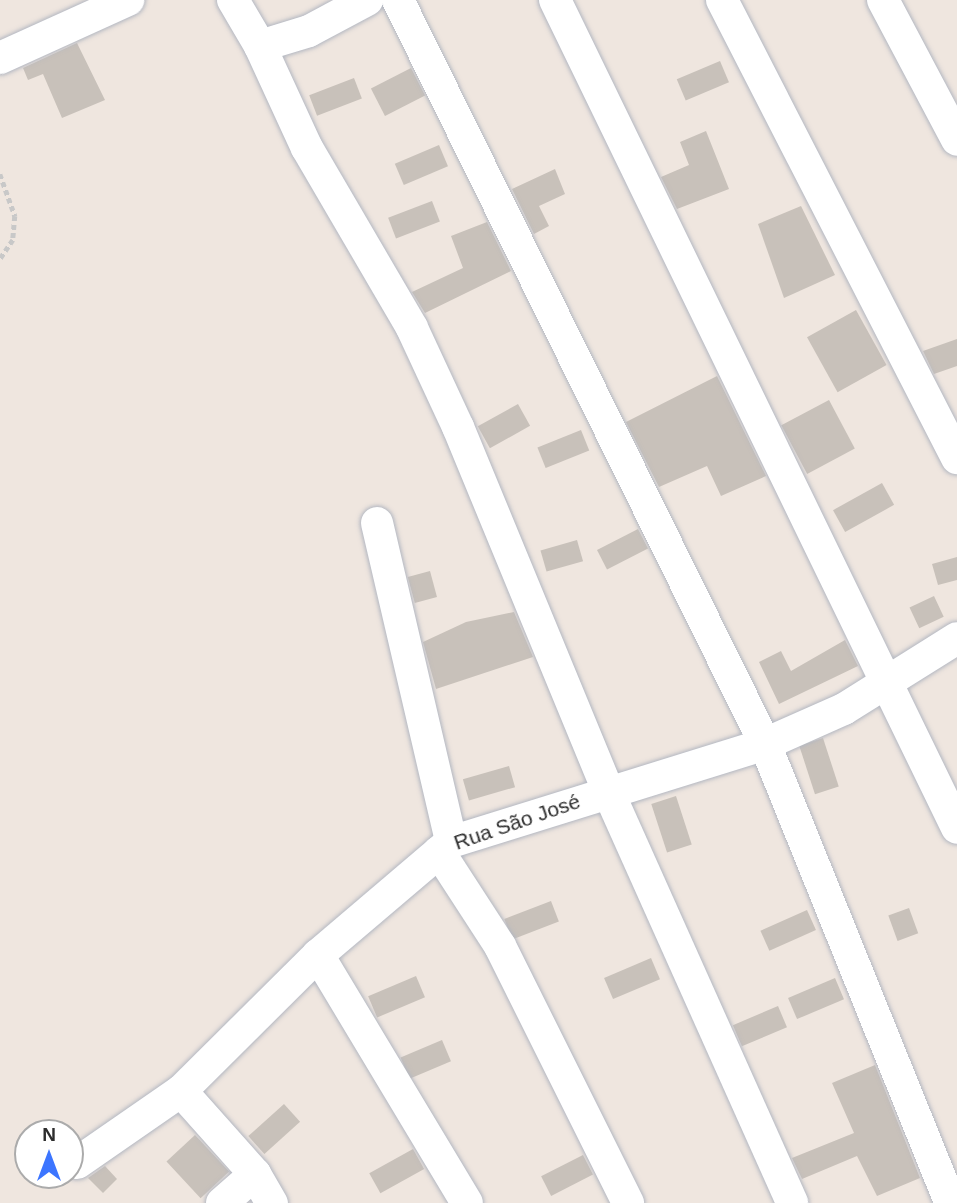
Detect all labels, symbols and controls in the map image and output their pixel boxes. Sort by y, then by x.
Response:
street label: Rua São José [451,789,583,855]
north arrow [14,1119,84,1189]
text: N [42,1124,56,1145]

